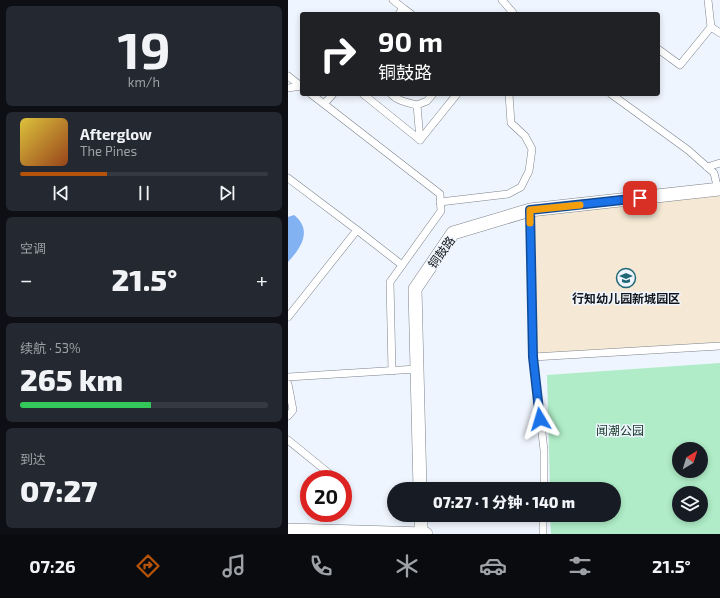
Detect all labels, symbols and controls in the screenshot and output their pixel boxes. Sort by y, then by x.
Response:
text: 19 [117,17,171,79]
text: 90 m [378,24,443,58]
icon: right [312,28,364,80]
text: 铜鼓路 [378,61,432,83]
text: km/h [128,74,160,90]
text: Afterglow [80,125,152,143]
text: The Pines [80,143,137,159]
pin [623,181,657,215]
icon: previous [50,182,72,204]
icon: pause [133,182,155,204]
icon: next [216,182,238,204]
icon: arrive [629,187,651,209]
street label: 铜鼓路 [425,233,457,271]
text: 空调 [20,240,46,256]
text: 21.5° [112,261,177,297]
text: − [20,266,33,292]
text: + [256,266,268,292]
school or university icon: 行知幼儿园新城园区 [615,267,637,289]
place label: 行知幼儿园新城园区 [572,291,680,305]
text: 续航 · 53% [20,340,81,356]
text: 265 km [20,361,123,397]
position arrow [519,398,561,440]
park label: 闻潮公园 [596,423,644,437]
north arrow [672,442,708,478]
map controls [672,442,708,522]
text: 到达 [20,451,46,467]
speed limit sign: 20 [300,470,352,522]
text: 07:27 [20,472,97,508]
button: layers [672,486,708,522]
text: 07:27 · 1 分钟 · 140 m [433,493,575,511]
icon: directions [134,552,162,580]
icon: music [220,552,248,580]
icon: phone [307,552,335,580]
icon: climate [393,552,421,580]
icon: car [479,552,507,580]
icon: filters [566,552,594,580]
text: 07:26 [29,555,76,577]
text: 21.5° [652,555,691,577]

